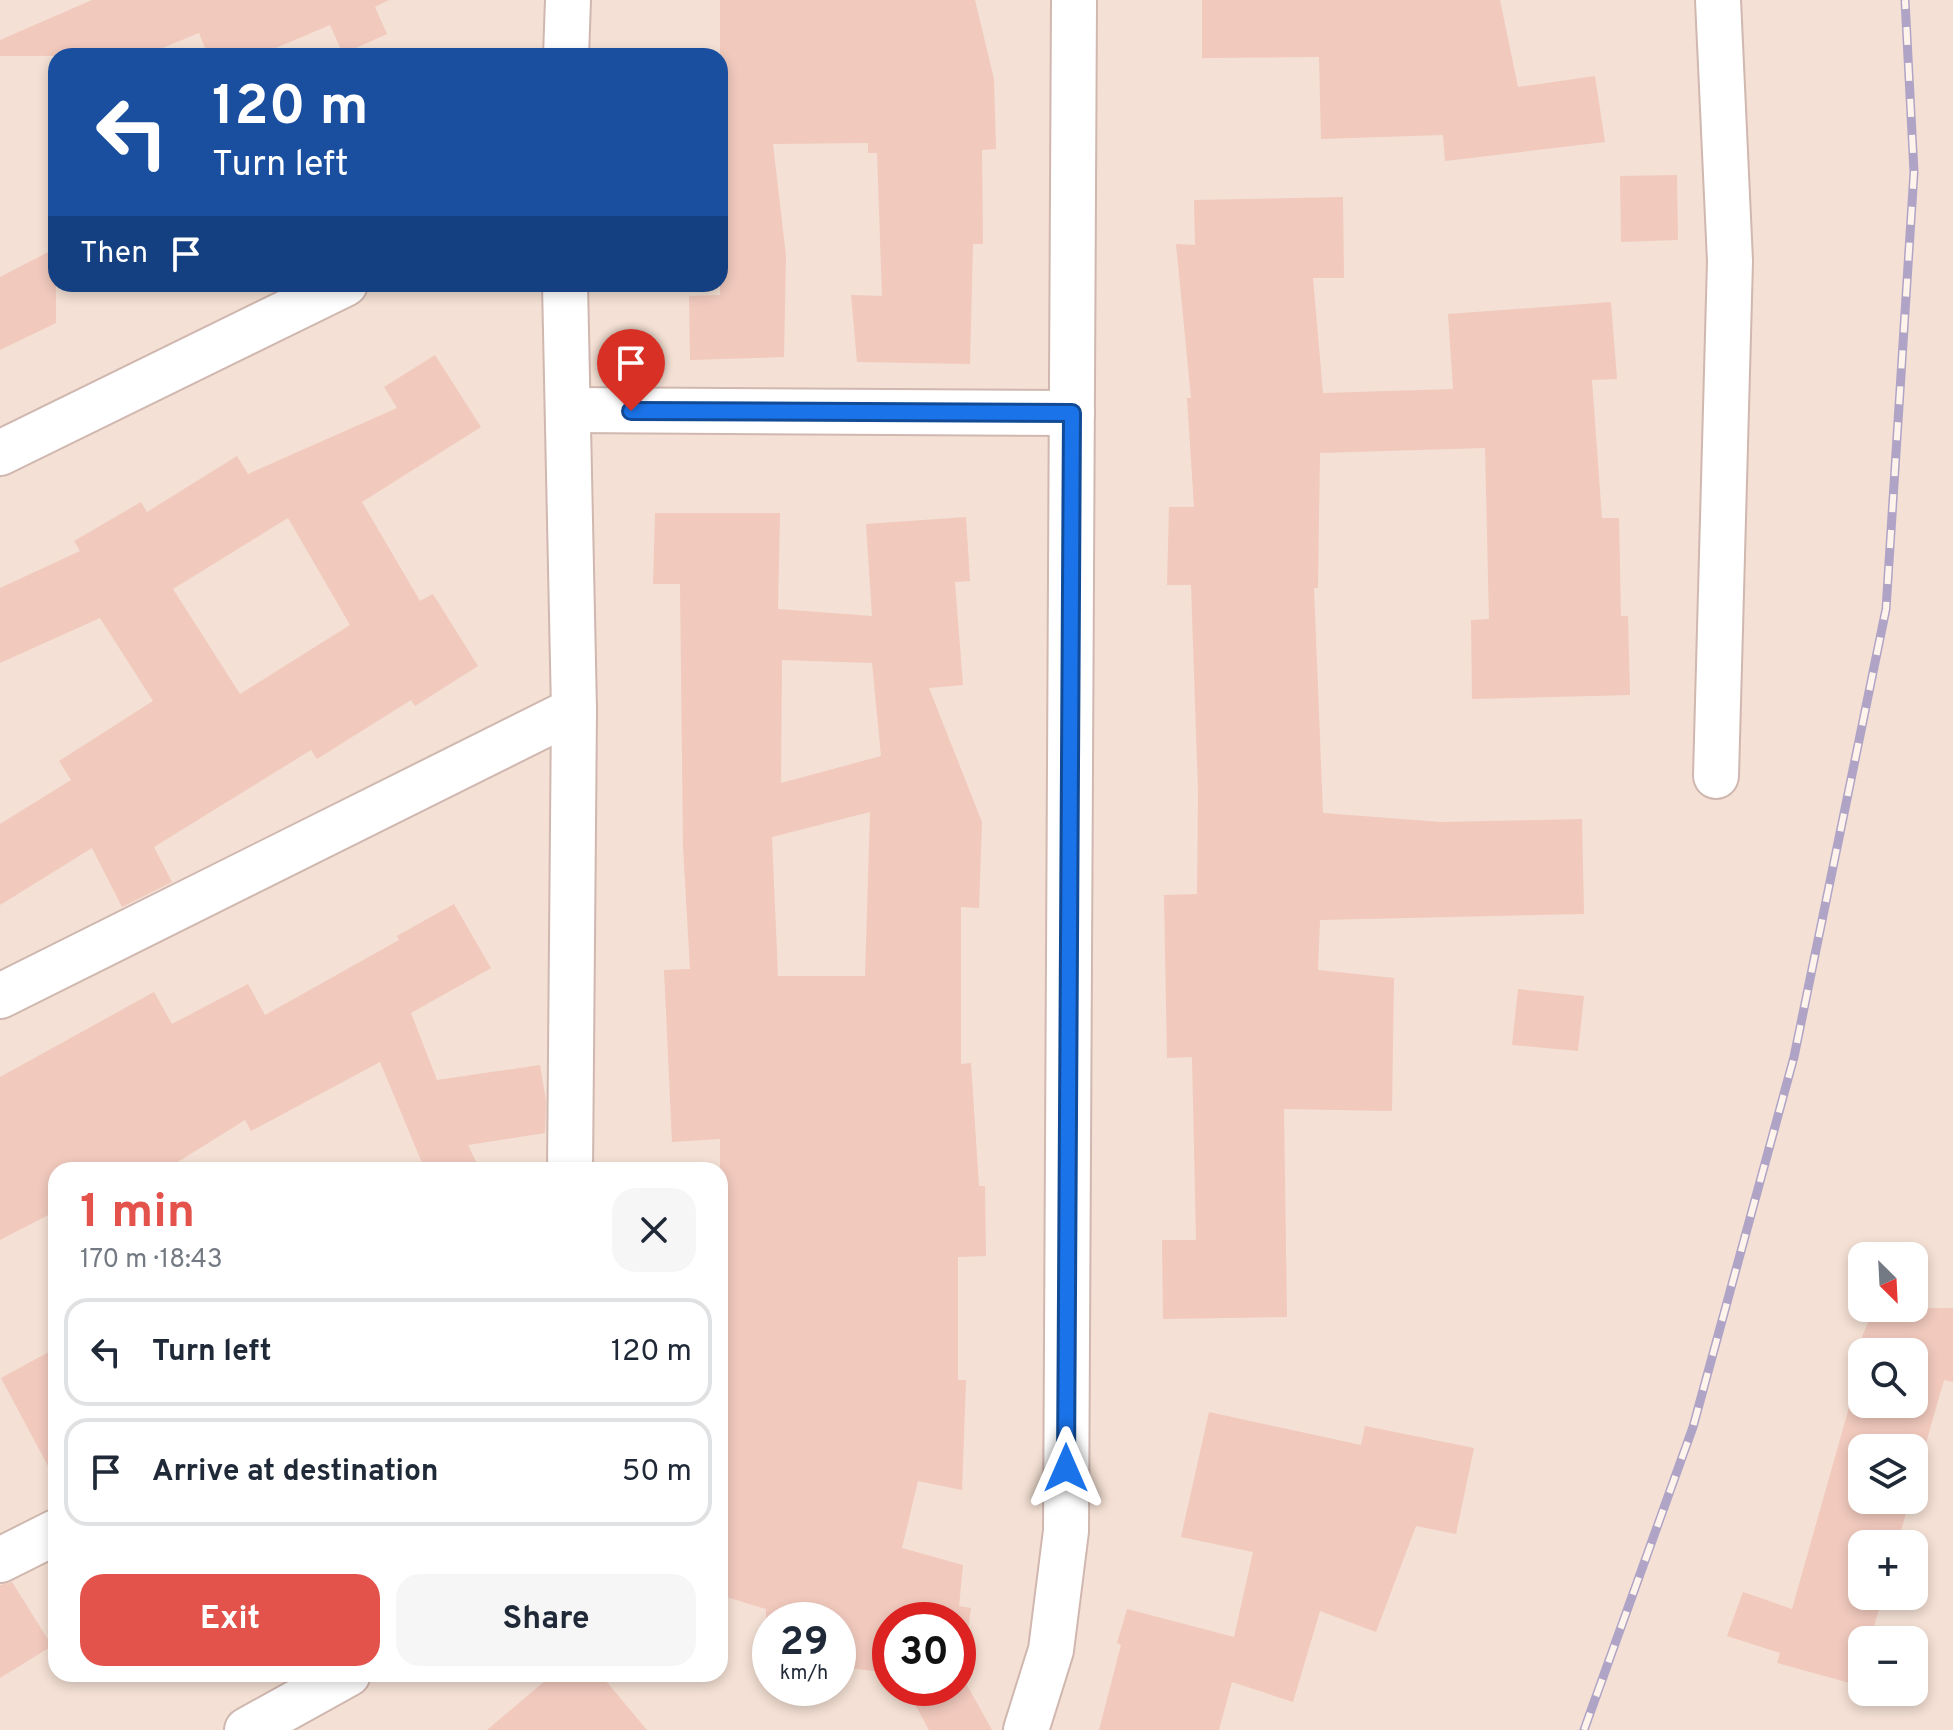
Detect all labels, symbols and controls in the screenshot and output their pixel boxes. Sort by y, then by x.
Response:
text: 120 m [212,74,369,144]
icon: left [80,80,184,184]
text: Turn left [212,143,349,189]
icon: arrive [164,232,208,276]
text: Then [80,236,148,273]
pin [597,329,665,411]
icon: arrive [609,341,653,385]
text: 1 min [80,1184,195,1244]
button: close [612,1188,696,1272]
north arrow [1848,1242,1928,1322]
map controls [1848,1242,1928,1706]
text: 170 m · 18:43 [80,1244,223,1277]
icon: left [84,1330,128,1374]
text: Turn left [152,1334,272,1371]
text: 120 m [611,1334,692,1371]
button: search [1848,1338,1928,1418]
position arrow [1024,1426,1108,1510]
button: layers [1848,1434,1928,1514]
icon: arrive [84,1450,128,1494]
text: Arrive at destination [152,1454,438,1491]
text: 50 m [622,1454,692,1491]
button: + [1848,1530,1928,1610]
button: Exit [80,1574,380,1666]
button: Share [396,1574,696,1666]
speed limit sign: 30 [872,1602,976,1706]
text: 29 [779,1619,829,1669]
button: − [1848,1626,1928,1706]
text: km/h [780,1661,828,1687]

